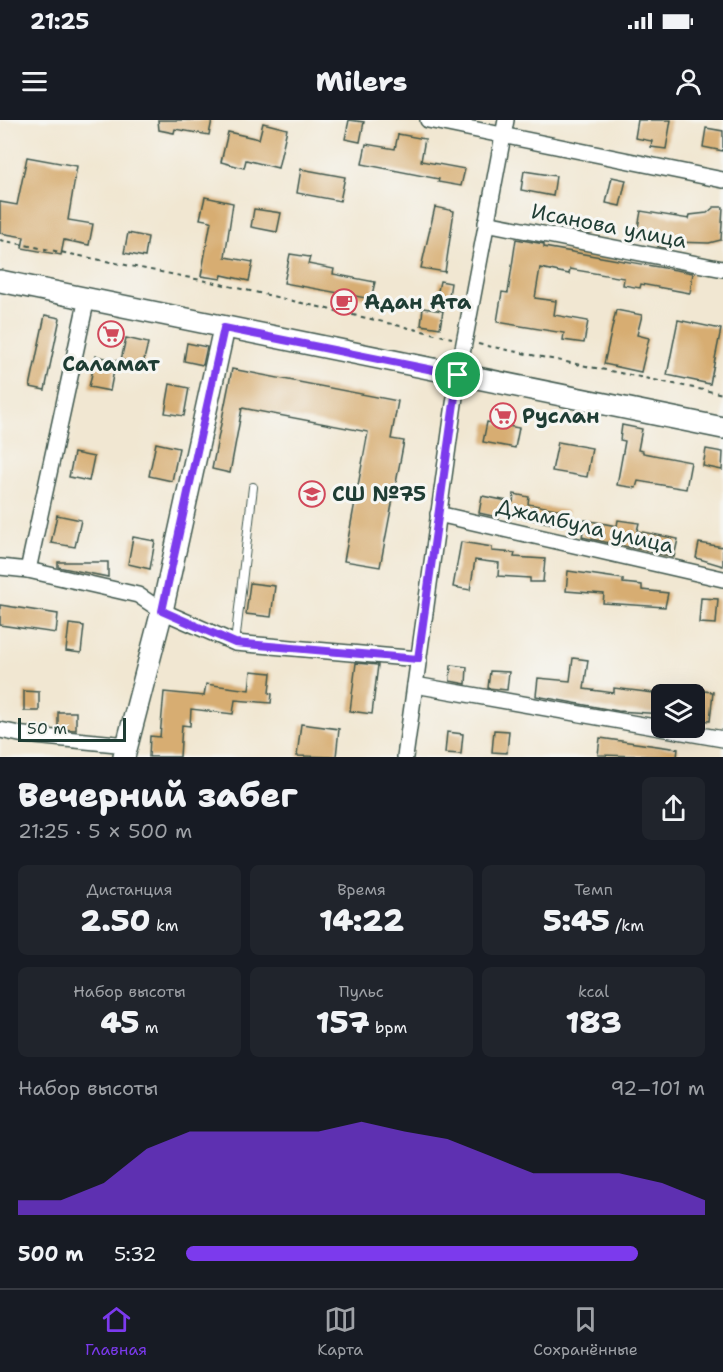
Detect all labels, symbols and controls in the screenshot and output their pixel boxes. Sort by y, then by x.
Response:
text: 21:25 [30,7,89,36]
text: Milers [316,63,407,100]
icon: menu [18,65,51,98]
icon: person [672,65,705,98]
street label: Исанова улица [529,197,689,255]
cafe icon: Адан Ата [329,287,359,317]
place label: Адан Ата [364,288,472,316]
supermarket icon: Саламат [96,319,126,349]
pin [432,349,483,400]
place label: Саламат [62,350,160,378]
icon: arrive [441,358,474,391]
supermarket icon: Руслан [488,401,518,431]
place label: Руслан [522,402,600,430]
school or university icon: СШ №75 [297,479,327,509]
place label: СШ №75 [332,480,426,508]
street label: Джамбула улица [494,492,676,560]
map controls [651,684,705,738]
button: layers [651,684,705,738]
scale bar [18,715,126,742]
text: 50 m [27,718,67,739]
text: Вечерний забег [18,773,298,818]
button: share [642,777,705,840]
text: 21:25 · 5 × 500 m [18,818,192,844]
text: Дистанция [87,879,172,900]
text: Время [337,879,386,900]
text: Темп [574,879,613,900]
text: 2.50 [80,900,151,941]
text: 14:22 [319,900,404,941]
text: 5:45 [543,900,610,941]
text: km [151,915,179,936]
text: /km [610,915,644,936]
text: Набор высоты [73,981,186,1002]
text: Пульс [339,981,384,1002]
text: kcal [578,981,609,1002]
text: 45 [100,1002,139,1043]
text: 157 [316,1002,370,1043]
text: 183 [565,1002,622,1043]
text: m [139,1017,159,1038]
text: bpm [370,1017,407,1038]
text: Набор высоты [18,1075,158,1101]
text: 92–101 m [610,1075,705,1101]
text: 500 m [18,1241,84,1267]
text: 5:32 [114,1241,157,1267]
tab: Главная [85,1303,147,1360]
tab: Карта [317,1303,363,1360]
tab: Сохранённые [533,1303,638,1360]

